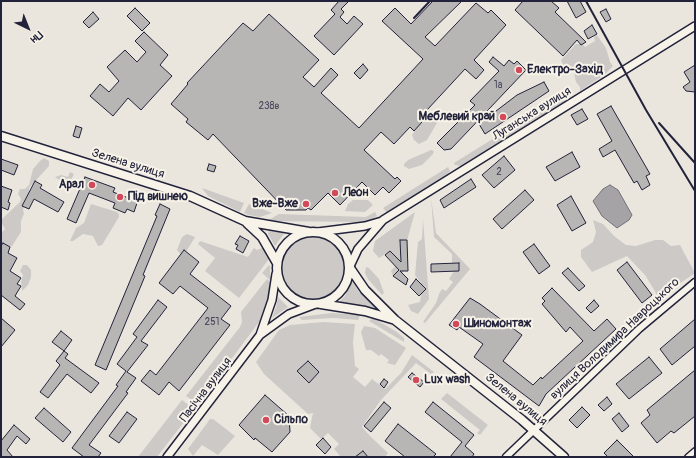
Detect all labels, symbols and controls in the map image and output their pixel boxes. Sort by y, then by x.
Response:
north arrow [8,8,48,48]
text: Пн [28,28,45,46]
place label: Електро-Захід [527,63,603,77]
marker: Електро-Захід [514,65,524,75]
house number: 1а [494,79,502,91]
street label: Луганська вулиця [490,84,574,144]
house number: 238в [259,100,279,112]
place label: Меблевий край [419,110,495,124]
marker: Меблевий край [498,112,508,122]
street label: Зелена вулиця [90,146,166,182]
house number: 2 [496,166,502,178]
place label: Арал [59,178,84,192]
marker: Арал [87,180,97,190]
place label: Леон [343,186,369,200]
marker: Леон [330,188,340,198]
place label: Під вишнею [128,190,188,204]
marker: Під вишнею [115,192,125,202]
place label: Вже-Вже [252,197,298,211]
marker: Вже-Вже [301,199,311,209]
street label: вулиця Володимира Навроцького [547,275,683,403]
house number: 251 [205,316,219,328]
place label: Шиномонтаж [464,317,531,331]
marker: Шиномонтаж [451,319,461,329]
street label: Пасічна вулиця [177,355,235,425]
street label: Зелена вулиця [482,371,550,429]
place label: Lux wash [424,373,470,387]
marker: Lux wash [411,375,421,385]
place label: Сільпо [274,413,308,427]
marker: Сільпо [261,415,271,425]

